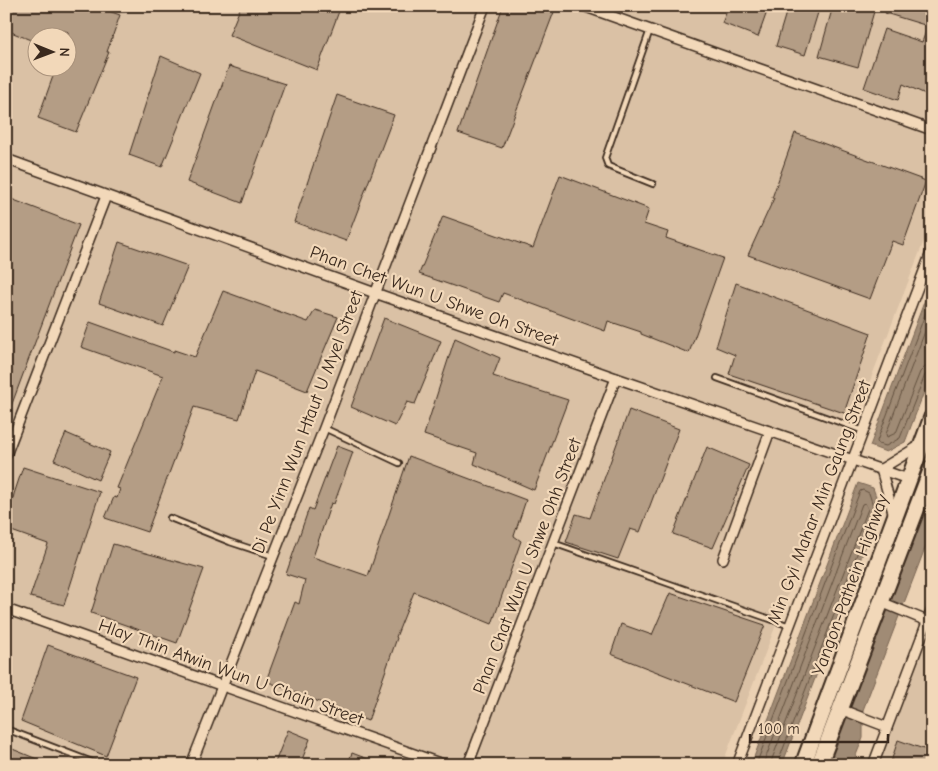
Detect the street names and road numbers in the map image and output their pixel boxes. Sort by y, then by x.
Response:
street label: Phan Chet Wun U Shwe Oh Street [307,242,562,352]
street label: Di Pe Yinn Wun Htaut U Myel Street [248,287,368,557]
street label: Min Gyi Mahar Min Gaung Street [763,376,876,627]
street label: Phan Chat Wun U Shwe Ohh Street [469,434,586,697]
street label: Yangon-Pathein Highway [808,491,893,679]
street label: Hlay Thin Atwin Wun U Chain Street [96,615,367,731]

